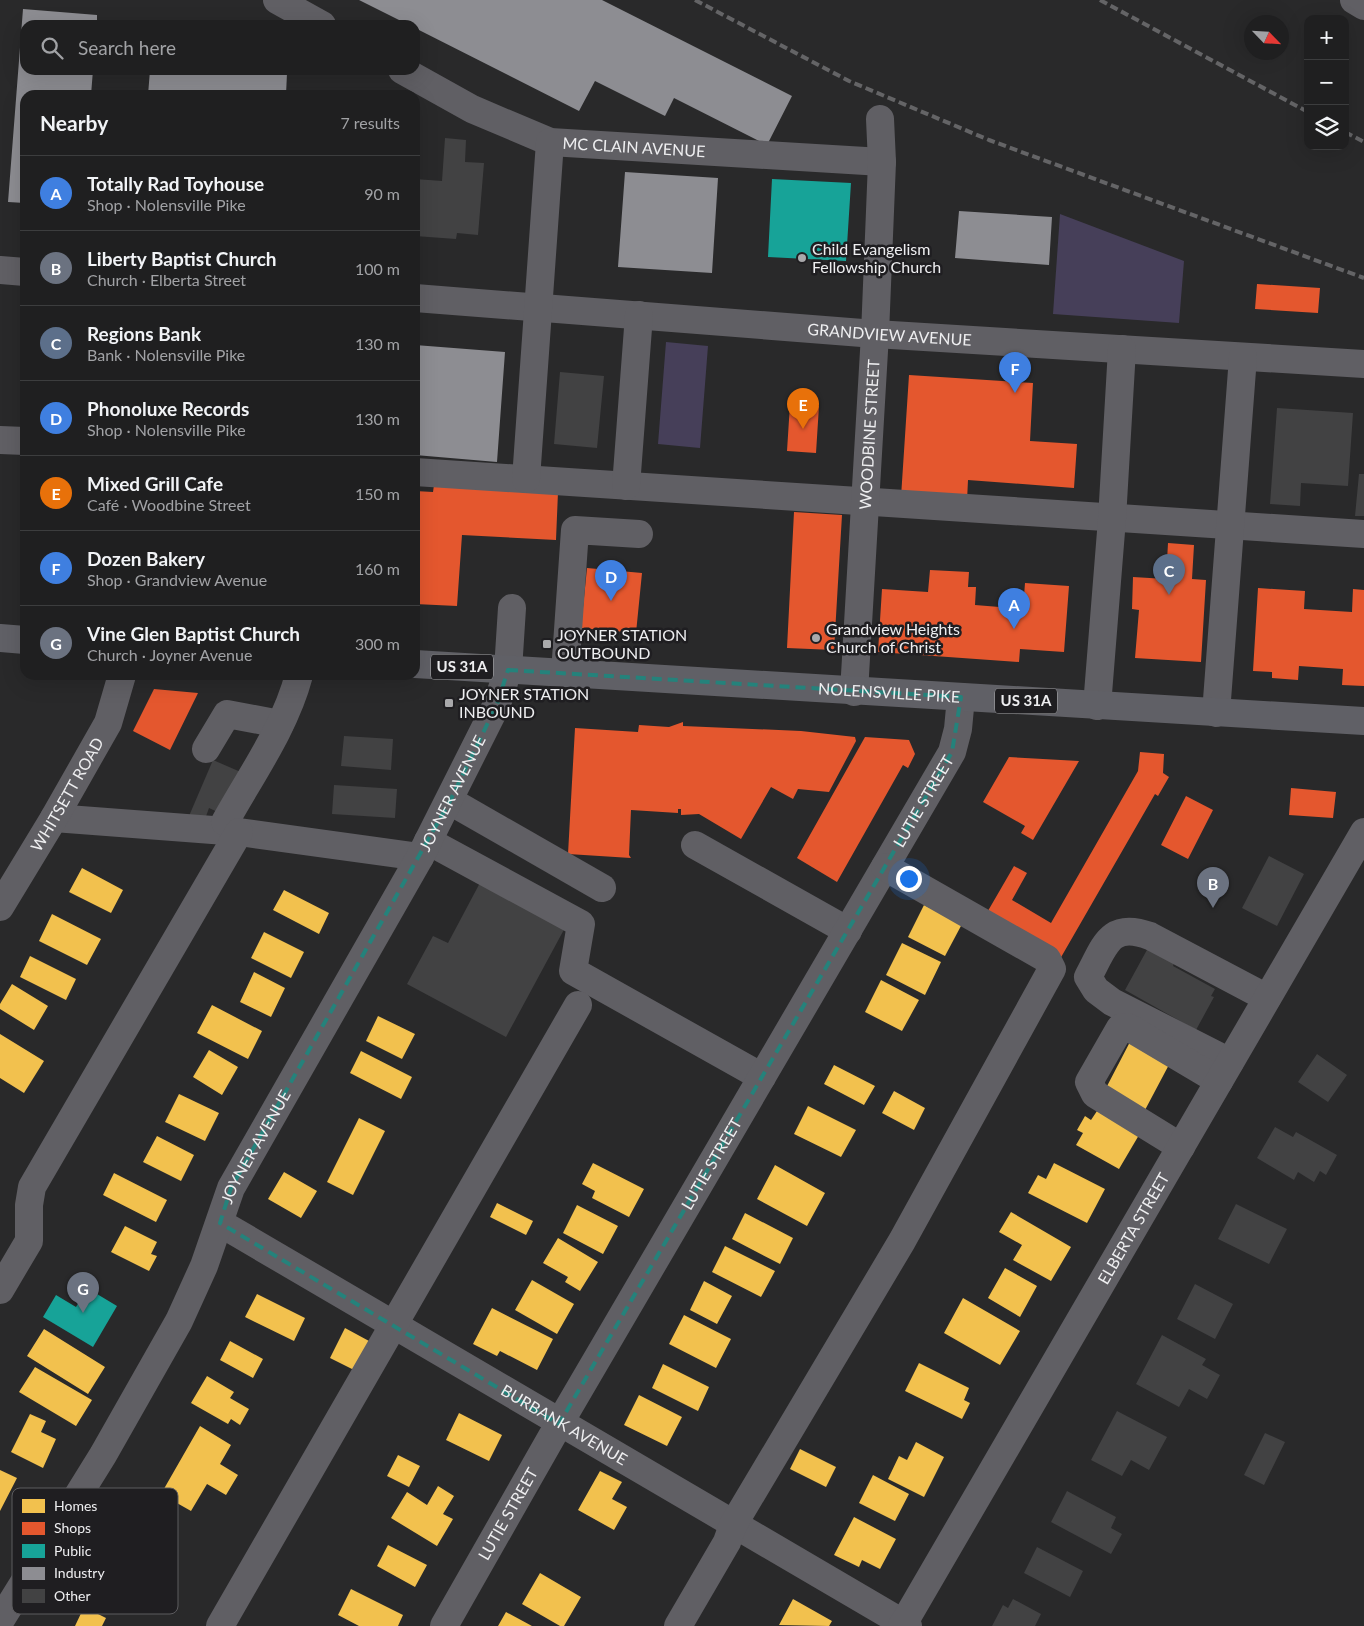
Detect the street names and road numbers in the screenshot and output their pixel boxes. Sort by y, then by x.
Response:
street label: MC CLAIN AVENUE [562,133,706,160]
street label: GRANDVIEW AVENUE [807,319,972,349]
street label: WOODBINE STREET [855,358,883,510]
road number: US 31A [431,654,493,680]
street label: NOLENSVILLE PIKE [818,678,961,706]
road number: US 31A [995,688,1057,714]
street label: JOYNER AVENUE [415,732,489,854]
street label: WHITSETT ROAD [26,734,107,855]
street label: LUTIE STREET [889,751,957,850]
street label: JOYNER AVENUE [216,1086,294,1206]
street label: LUTIE STREET [677,1114,745,1213]
street label: ELBERTA STREET [1093,1169,1173,1287]
street label: BURBANK AVENUE [498,1380,631,1469]
street label: LUTIE STREET [474,1464,541,1563]

